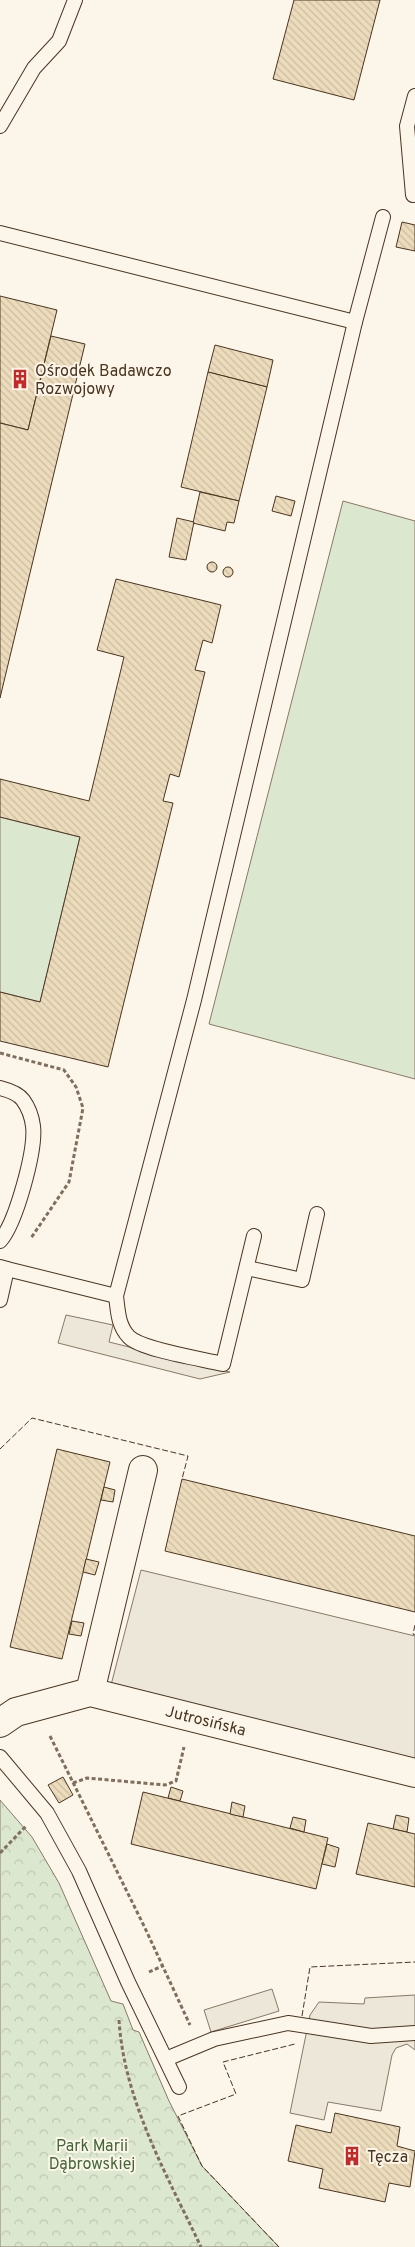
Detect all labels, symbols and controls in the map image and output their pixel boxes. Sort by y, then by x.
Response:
place label: Ośrodek Badawczo Rozwojowy [35,362,172,400]
building icon: Ośrodek Badawczo Rozwojowy [9,368,31,390]
street label: Jutrosińska [163,1702,248,1742]
park label: Park Marii Dąbrowskiej [49,2137,135,2175]
building icon: Tęcza [341,2145,363,2167]
place label: Tęcza [367,2148,408,2168]

